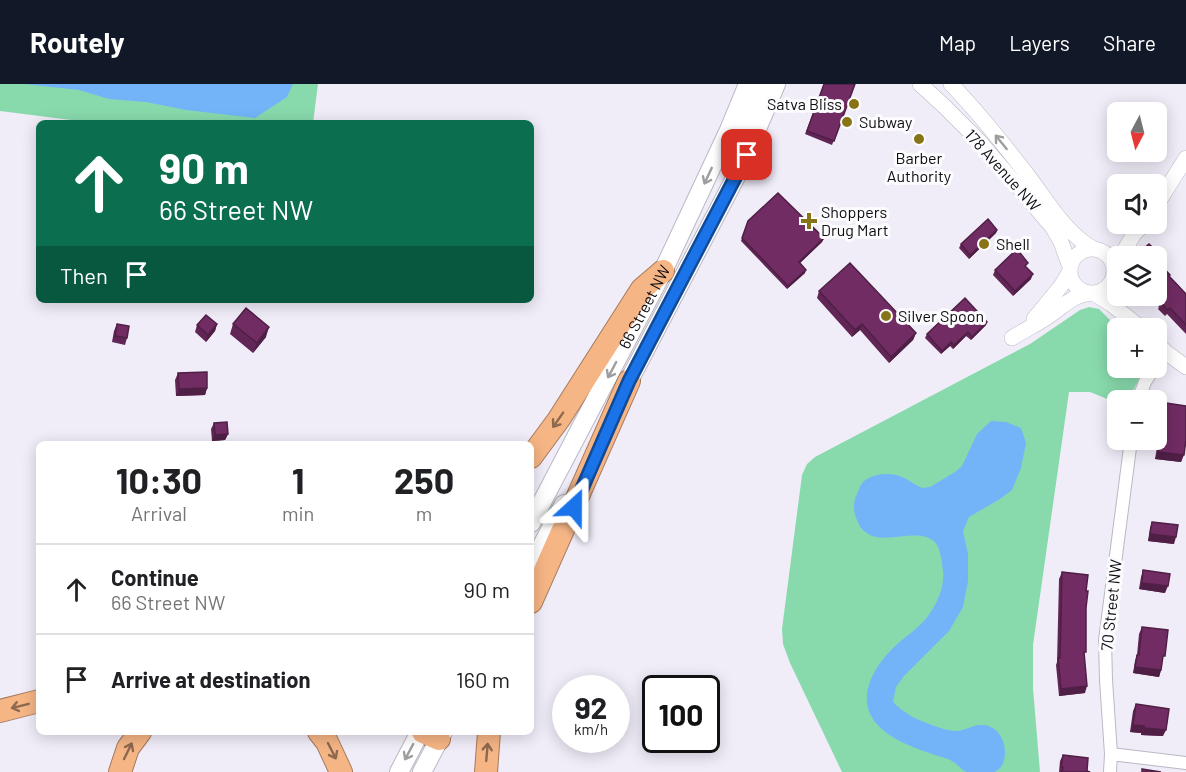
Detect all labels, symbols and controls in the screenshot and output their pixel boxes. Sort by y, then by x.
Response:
text: Routely [30,25,125,59]
text: Map [939,30,976,55]
text: Layers [1009,30,1070,55]
text: Share [1103,30,1156,55]
place label: Satva Bliss [767,94,842,113]
marker: Satva Bliss [847,97,861,111]
north arrow [1107,102,1167,162]
map controls [1107,102,1167,450]
place label: Subway [859,112,913,131]
marker: Subway [840,115,854,129]
street label: 178 Avenue NW [962,125,1045,215]
pin [721,129,772,180]
marker: Barber Authority [912,132,926,146]
one-way arrow [995,134,1008,150]
icon: arrive [730,138,763,171]
text: 90 m [159,142,249,192]
icon: ahead [60,144,138,222]
place label: Barber Authority [887,148,952,185]
one-way arrow [702,166,713,184]
button: sound [1107,174,1167,234]
text: 66 Street NW [159,193,313,225]
place label: Shoppers Drug Mart [821,202,889,239]
marker: Shoppers Drug Mart [802,214,816,228]
place label: Shell [996,234,1030,253]
marker: Shell [977,237,991,251]
button: layers [1107,246,1167,306]
icon: arrive [120,258,153,291]
text: Then [60,262,108,288]
street label: 66 Street NW [614,262,673,352]
place label: Silver Spoon [898,306,984,325]
marker: Silver Spoon [879,309,893,323]
button: + [1107,318,1167,378]
one-way arrow [606,360,617,378]
button: − [1107,390,1167,450]
one-way arrow [552,412,564,428]
text: 10:30 [116,458,202,501]
text: 1 [292,458,304,501]
text: 250 [394,458,454,501]
position arrow [542,475,606,539]
text: Arrival [131,501,187,525]
text: min [282,501,314,525]
text: m [416,501,432,525]
street label: 70 Street NW [1096,558,1125,651]
text: Continue [111,564,199,590]
icon: ahead [60,573,93,606]
text: 90 m [464,576,510,602]
text: 66 Street NW [111,590,225,614]
icon: arrive [60,663,93,696]
text: Arrive at destination [111,666,310,692]
text: 160 m [456,666,510,692]
speed limit sign: 100 [642,675,720,753]
text: 92 [575,689,607,725]
one-way arrow [10,701,29,713]
text: km/h [574,720,608,738]
one-way arrow [123,742,135,760]
one-way arrow [326,742,338,760]
one-way arrow [403,743,415,760]
one-way arrow [482,743,493,762]

